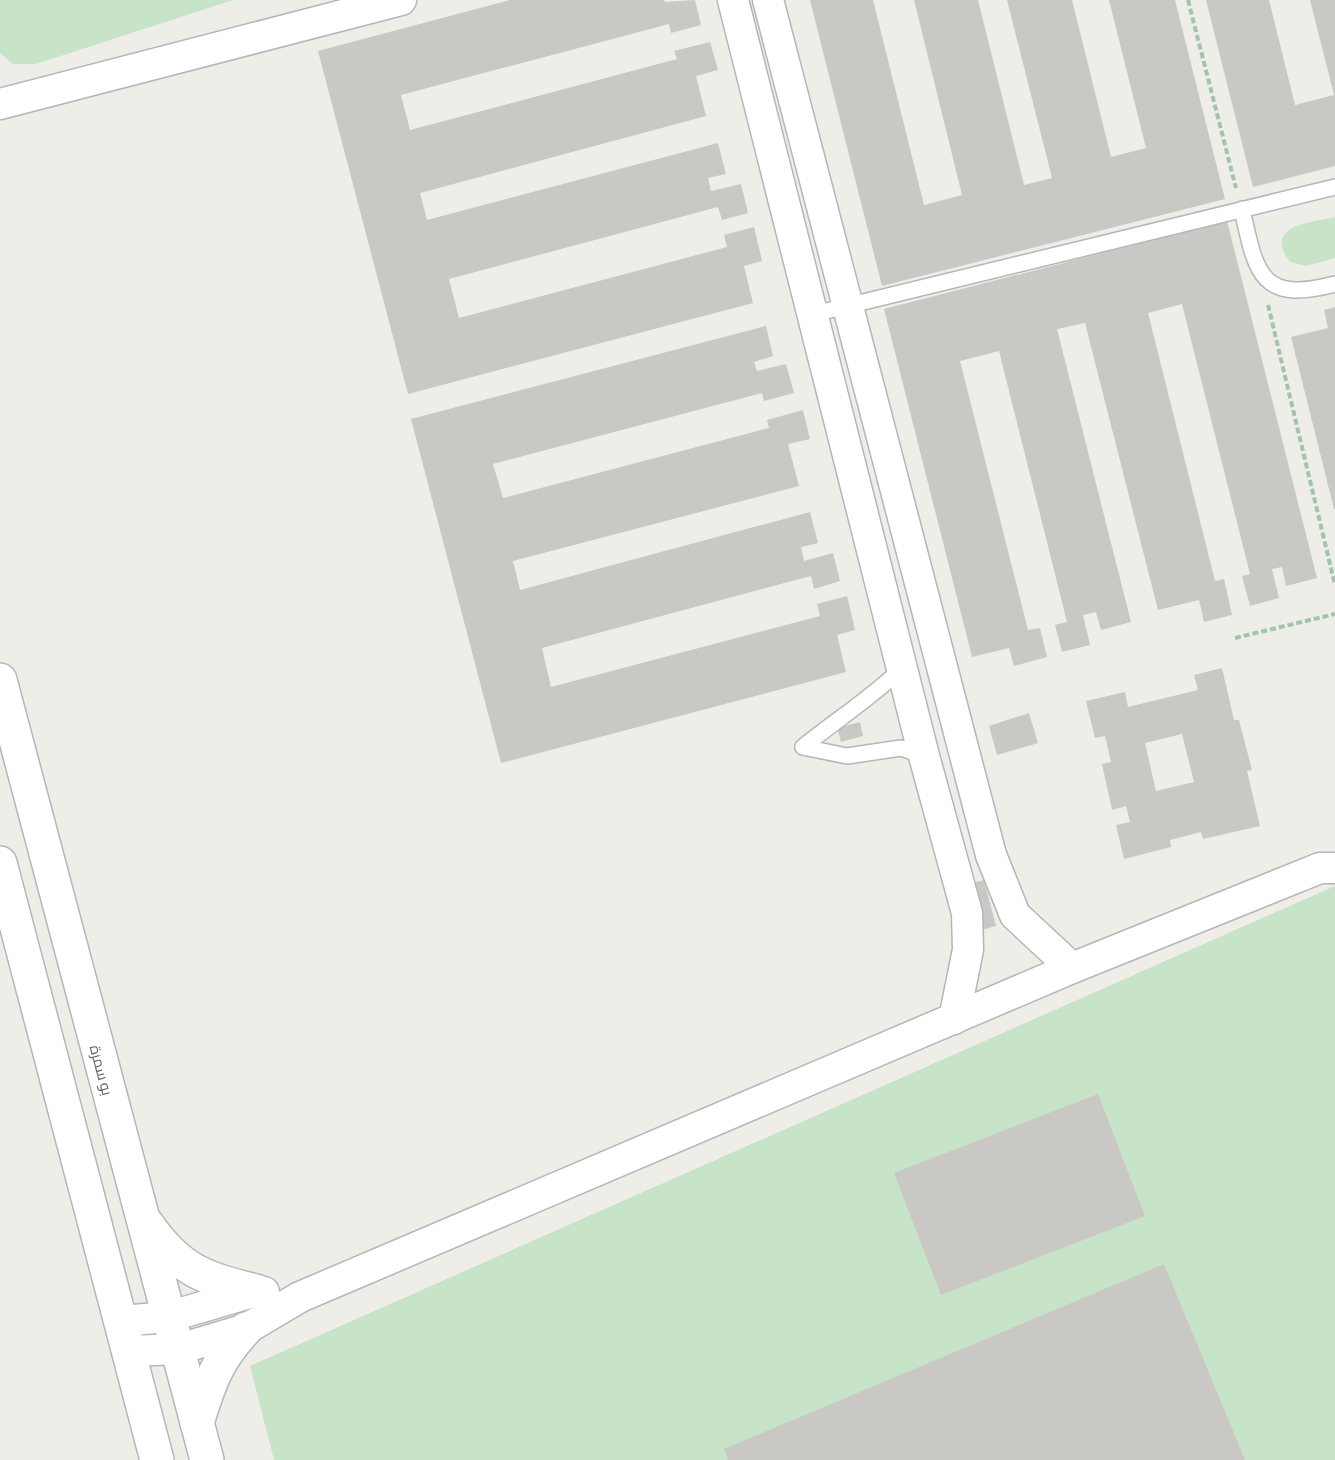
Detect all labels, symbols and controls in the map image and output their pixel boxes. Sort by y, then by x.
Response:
street label: بو سمرة [86,1043,117,1097]

